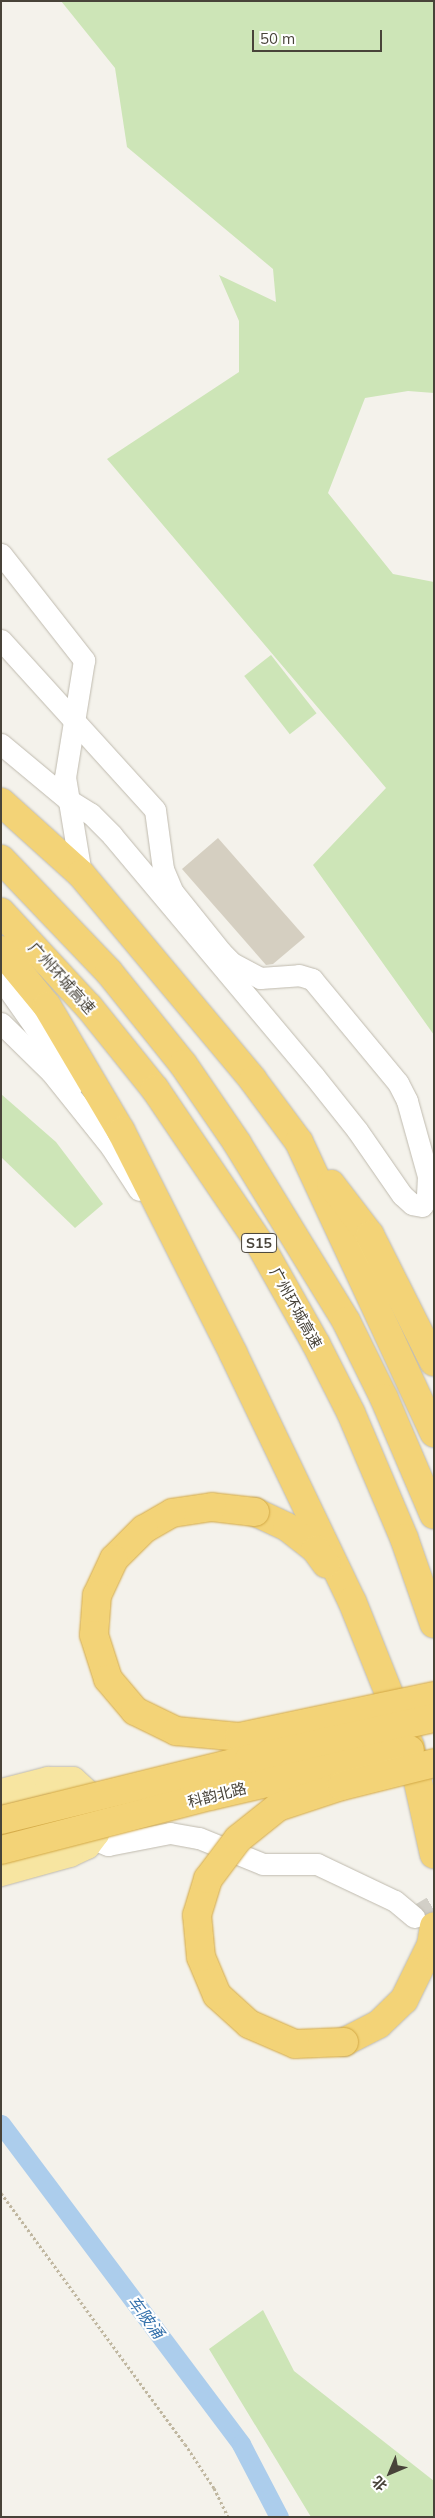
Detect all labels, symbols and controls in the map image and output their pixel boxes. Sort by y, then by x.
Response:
scale bar [255,20,385,52]
text: 50 m [260,29,295,48]
street label: 广州环城高速 [25,939,99,1017]
road number: S15 [240,1232,278,1254]
street label: 广州环城高速 [266,1264,326,1352]
street label: 科韵北路 [186,1779,248,1811]
water label: 车陂涌 [124,2292,168,2342]
north arrow [365,2448,415,2498]
text: 北 [368,2472,391,2495]

